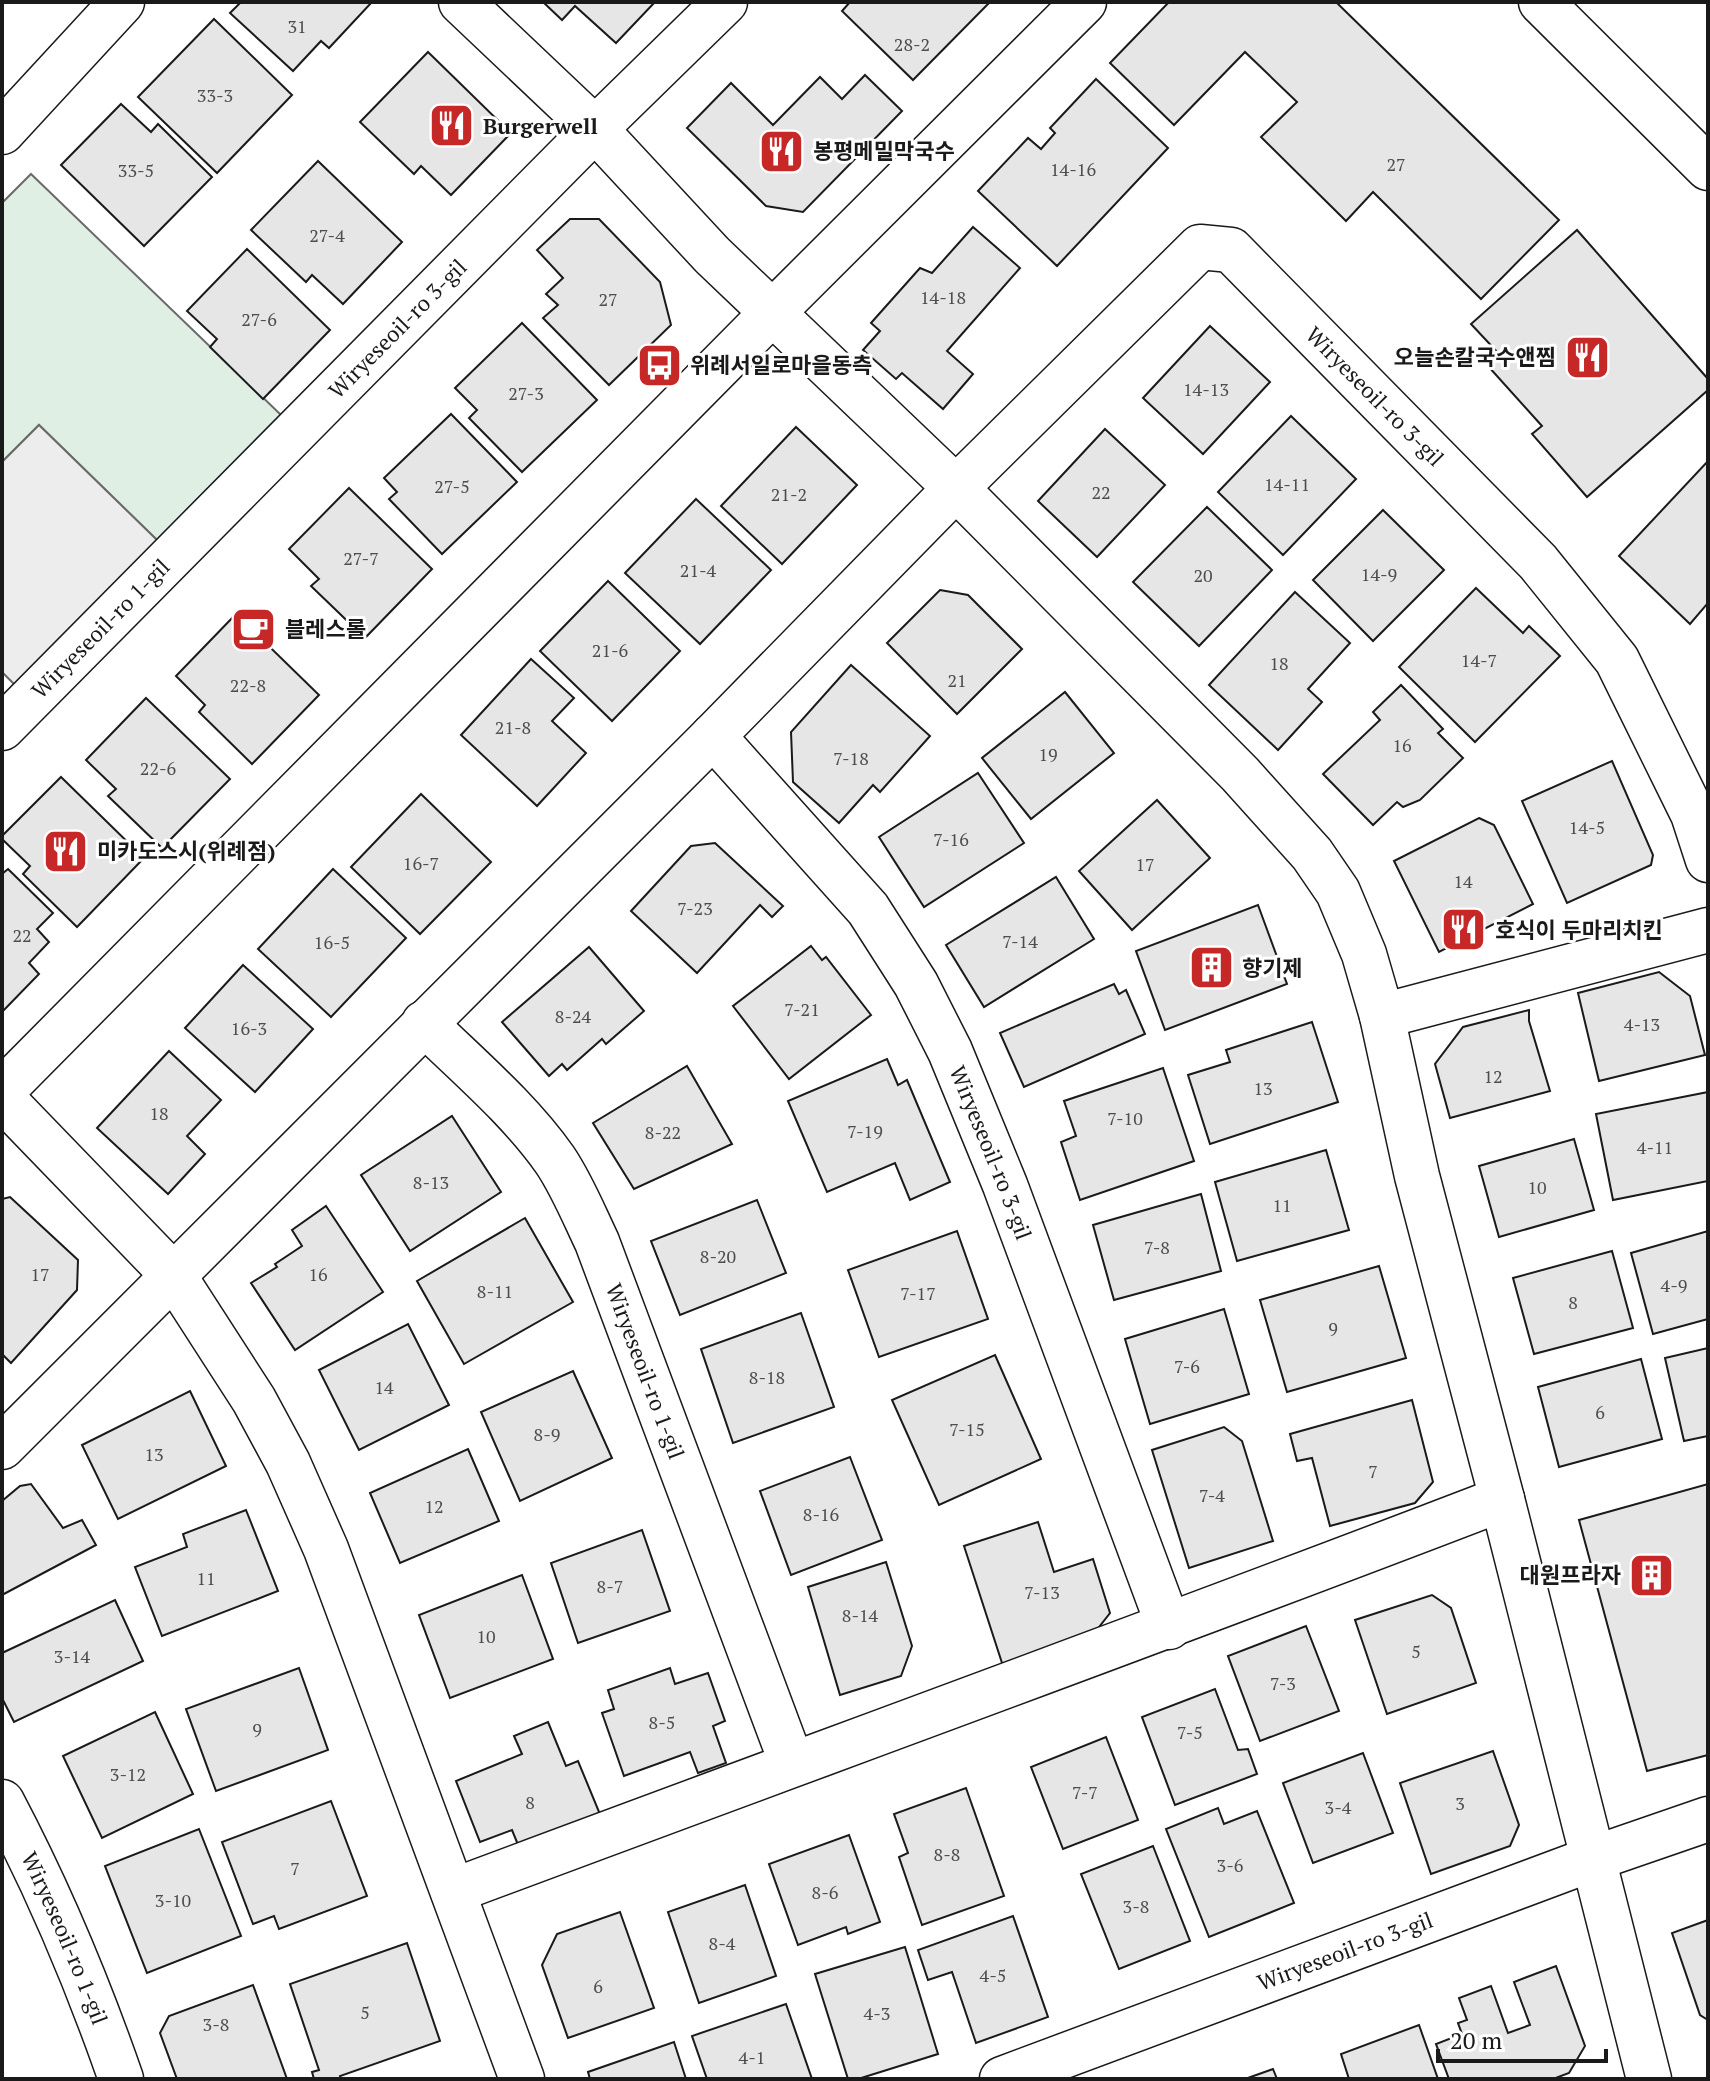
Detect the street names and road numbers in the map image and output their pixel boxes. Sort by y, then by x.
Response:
street label: Wiryeseoil-ro 3-gil [322,252,472,404]
street label: Wiryeseoil-ro 3-gil [1300,320,1451,472]
street label: Wiryeseoil-ro 1-gil [25,552,176,704]
street label: Wiryeseoil-ro 3-gil [943,1061,1039,1244]
street label: Wiryeseoil-ro 1-gil [600,1279,692,1463]
street label: Wiryeseoil-ro 1-gil [15,1847,115,2028]
street label: Wiryeseoil-ro 3-gil [1253,1905,1437,1997]

